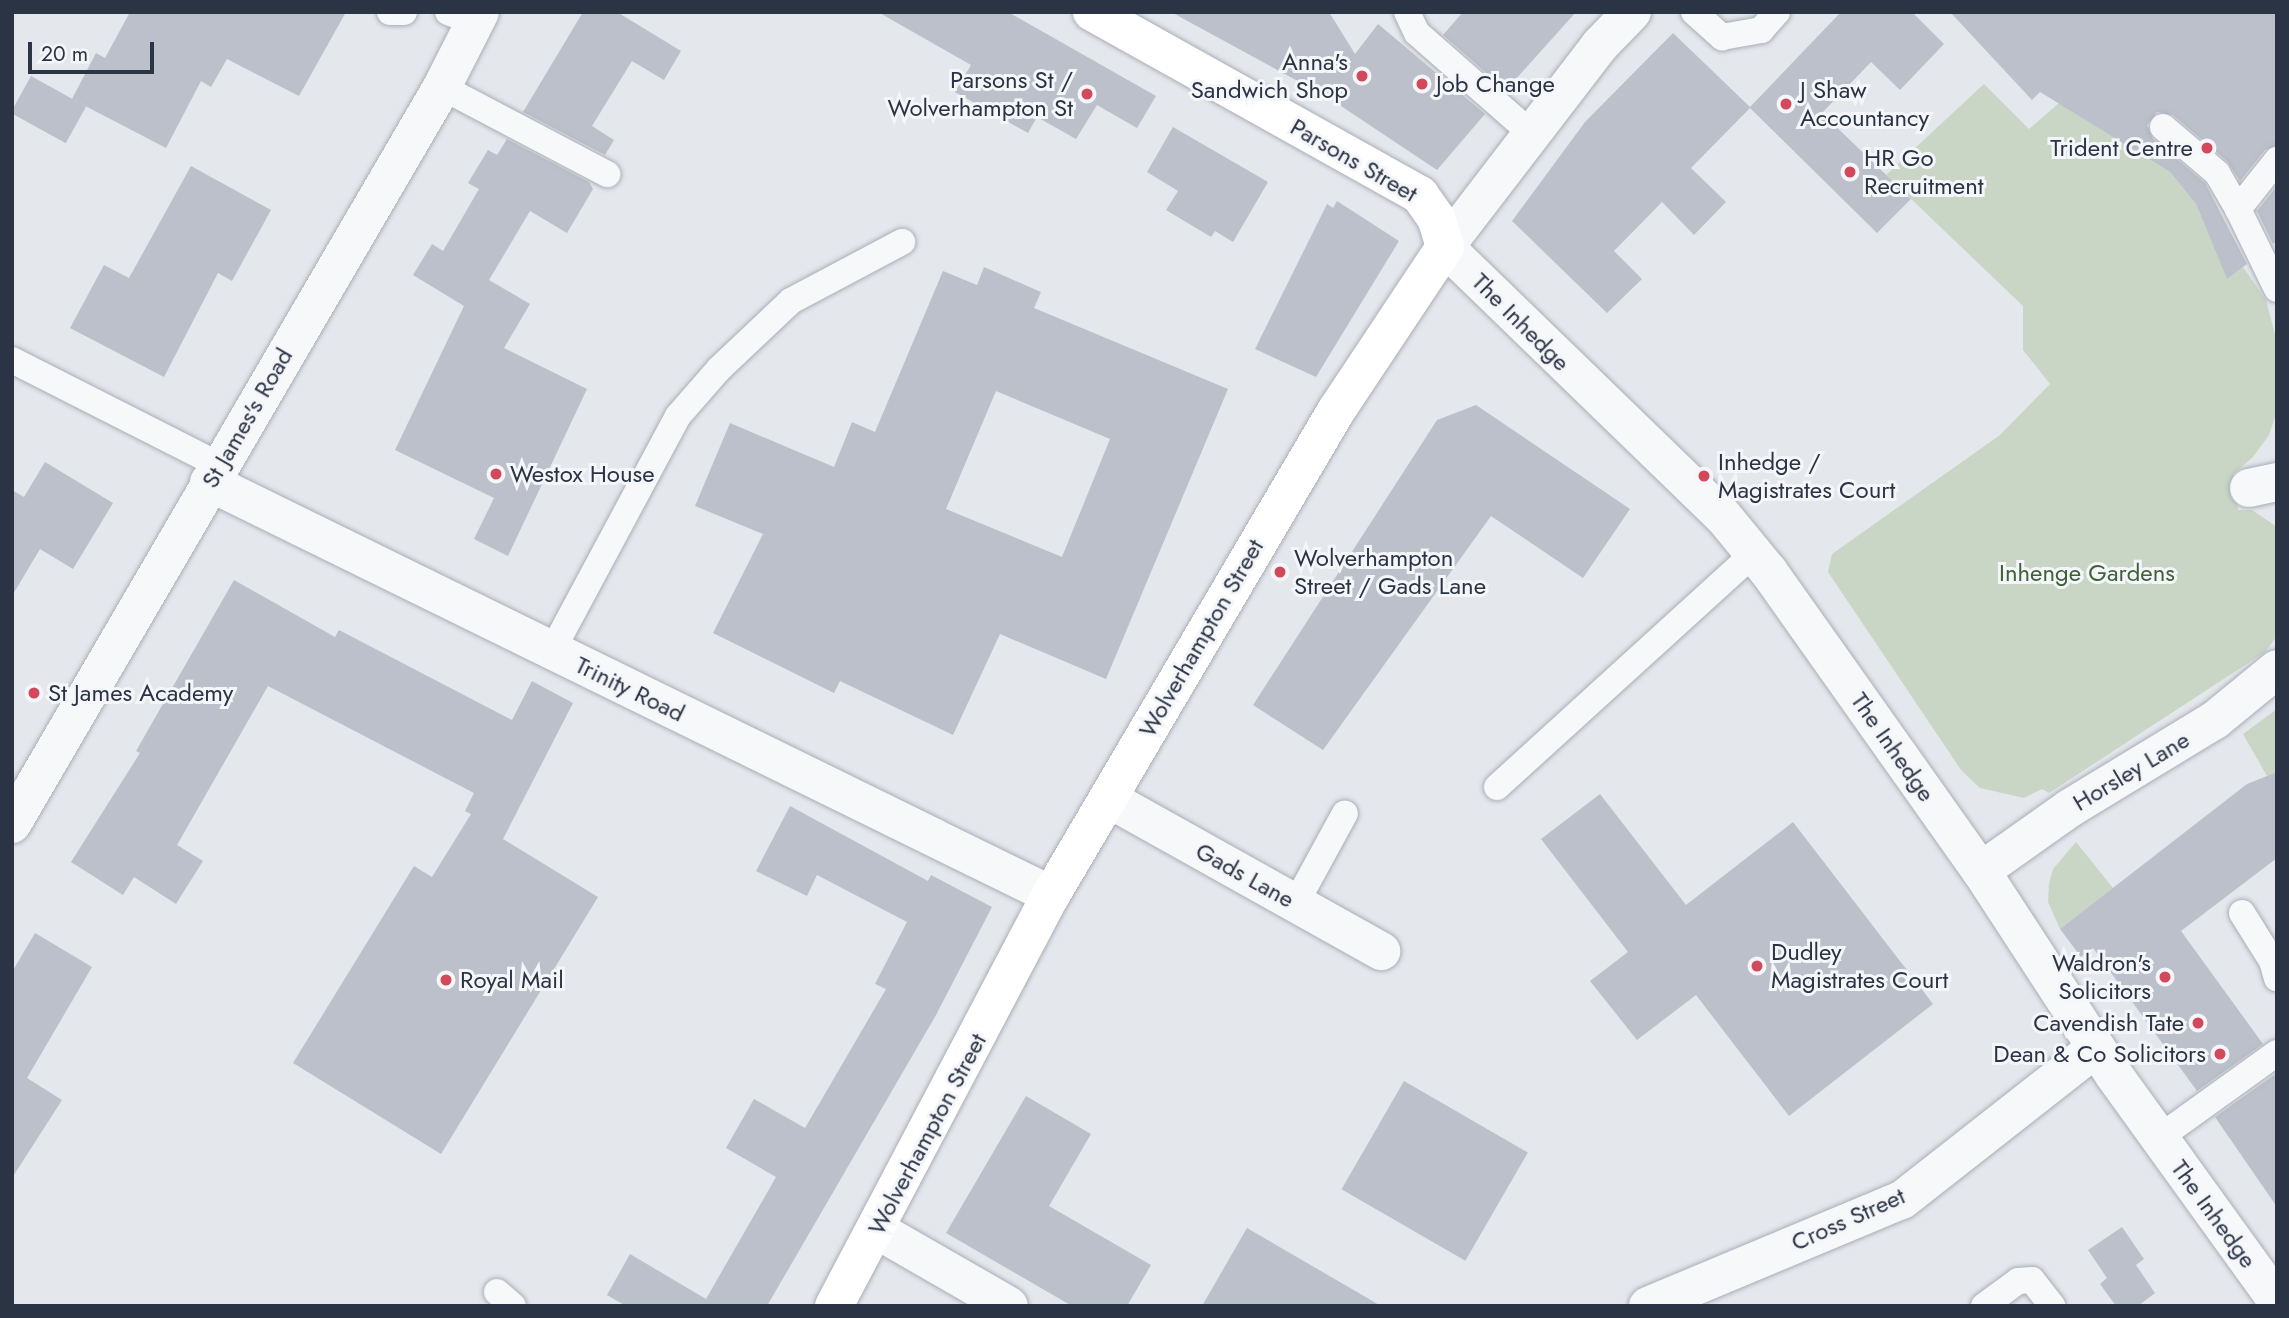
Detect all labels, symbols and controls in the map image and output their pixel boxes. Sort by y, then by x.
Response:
scale bar [32,28,158,72]
text: 20 m [41,39,88,69]
place label: Anna's Sandwich Shop [1191,48,1348,104]
place label: Parsons St / Wolverhampton St [888,66,1073,122]
marker: Anna's Sandwich Shop [1354,68,1370,84]
place label: Job Change [1436,70,1555,98]
marker: Job Change [1414,76,1430,92]
place label: J Shaw Accountancy [1800,76,1929,132]
marker: Parsons St / Wolverhampton St [1079,86,1095,102]
marker: J Shaw Accountancy [1778,96,1794,112]
street label: Parsons Street [1285,112,1423,208]
place label: Trident Centre [2050,134,2193,162]
marker: Trident Centre [2199,140,2215,156]
place label: HR Go Recruitment [1864,144,1984,200]
marker: HR Go Recruitment [1842,164,1858,180]
street label: The Inhedge [1466,267,1576,377]
street label: St James's Road [195,343,299,493]
place label: Inhedge / Magistrates Court [1718,448,1895,504]
place label: Westox House [510,460,655,488]
marker: Westox House [488,466,504,482]
marker: Inhedge / Magistrates Court [1696,468,1712,484]
street label: Wolverhampton Street [1133,534,1269,742]
place label: Wolverhampton Street / Gads Lane [1294,544,1486,600]
park label: Inhenge Gardens [1999,559,2175,587]
marker: Wolverhampton Street / Gads Lane [1272,564,1288,580]
street label: Trinity Road [571,650,689,728]
place label: St James Academy [48,679,233,707]
marker: St James Academy [26,685,42,701]
street label: The Inhedge [1845,687,1941,807]
street label: Horsley Lane [2068,725,2194,817]
street label: Gads Lane [1191,836,1299,914]
place label: Dudley Magistrates Court [1771,938,1948,994]
place label: Waldron's Solicitors [2052,949,2151,1005]
marker: Dudley Magistrates Court [1749,958,1765,974]
place label: Royal Mail [460,966,564,994]
marker: Waldron's Solicitors [2157,969,2173,985]
marker: Royal Mail [438,972,454,988]
place label: Cavendish Tate [2033,1009,2184,1037]
marker: Cavendish Tate [2190,1015,2206,1031]
street label: Wolverhampton Street [862,1028,992,1240]
place label: Dean & Co Solicitors [1993,1040,2206,1068]
marker: Dean & Co Solicitors [2212,1046,2228,1062]
street label: The Inhedge [2165,1154,2263,1274]
street label: Cross Street [1787,1181,1909,1257]

